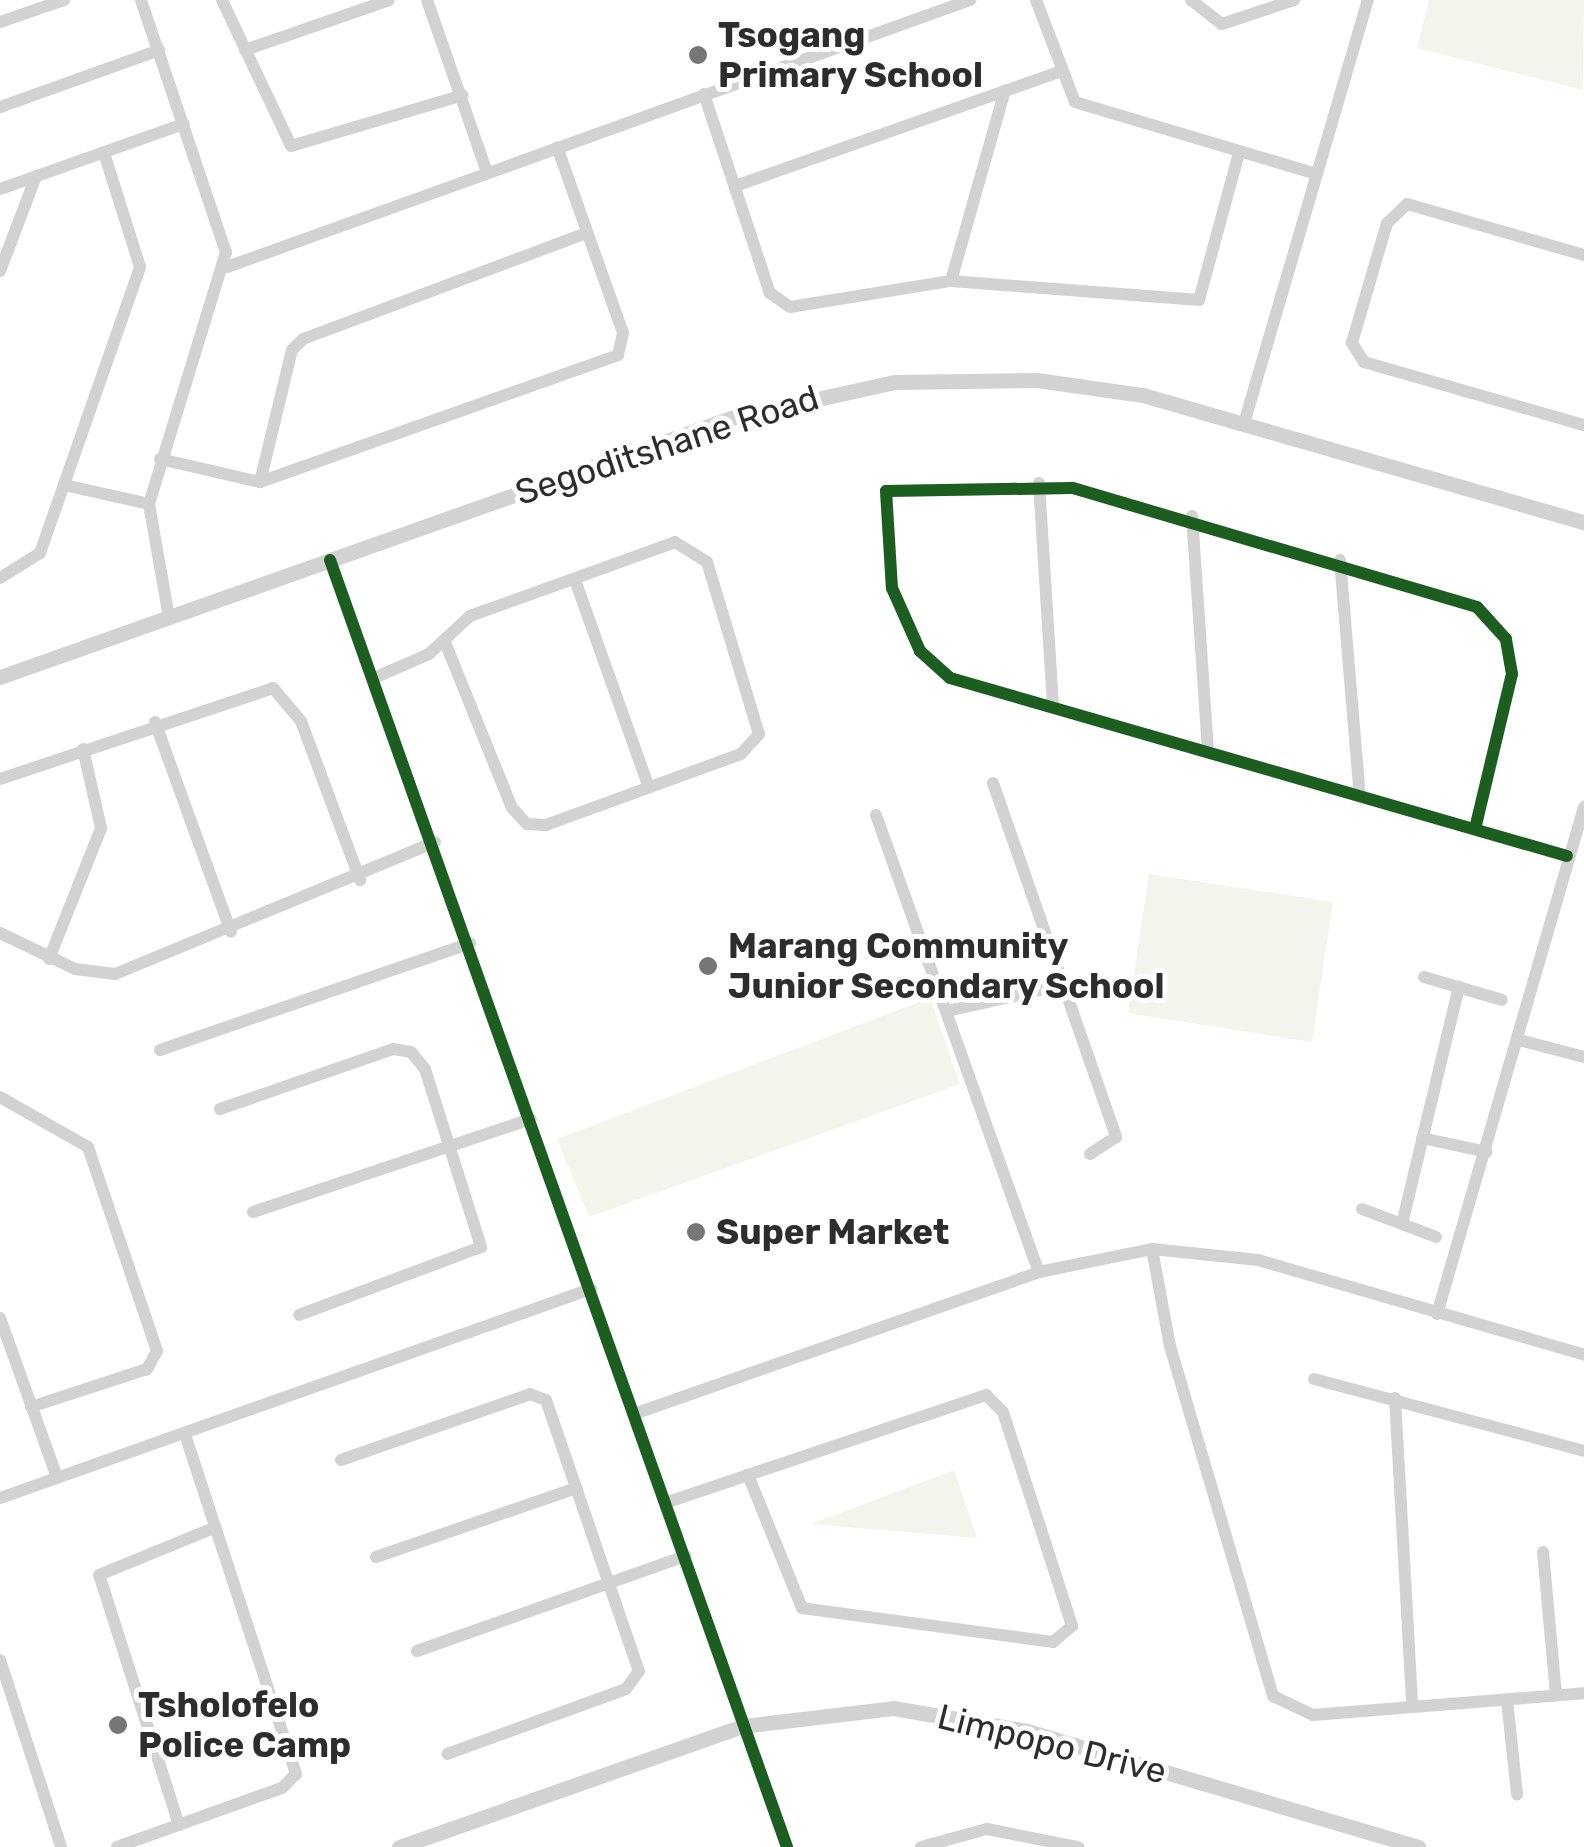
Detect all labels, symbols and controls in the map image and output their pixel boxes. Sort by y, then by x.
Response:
place label: Tsogang Primary School [718,14,984,96]
marker: Tsogang Primary School [687,44,709,66]
street label: Segoditshane Road [510,376,824,514]
place label: Marang Community Junior Secondary School [728,925,1166,1007]
marker: Marang Community Junior Secondary School [697,955,719,977]
place label: Super Market [716,1211,950,1253]
marker: Super Market [685,1221,707,1243]
place label: Tsholofelo Police Camp [138,1684,351,1766]
street label: Limpopo Drive [933,1695,1171,1793]
marker: Tsholofelo Police Camp [107,1714,129,1736]

